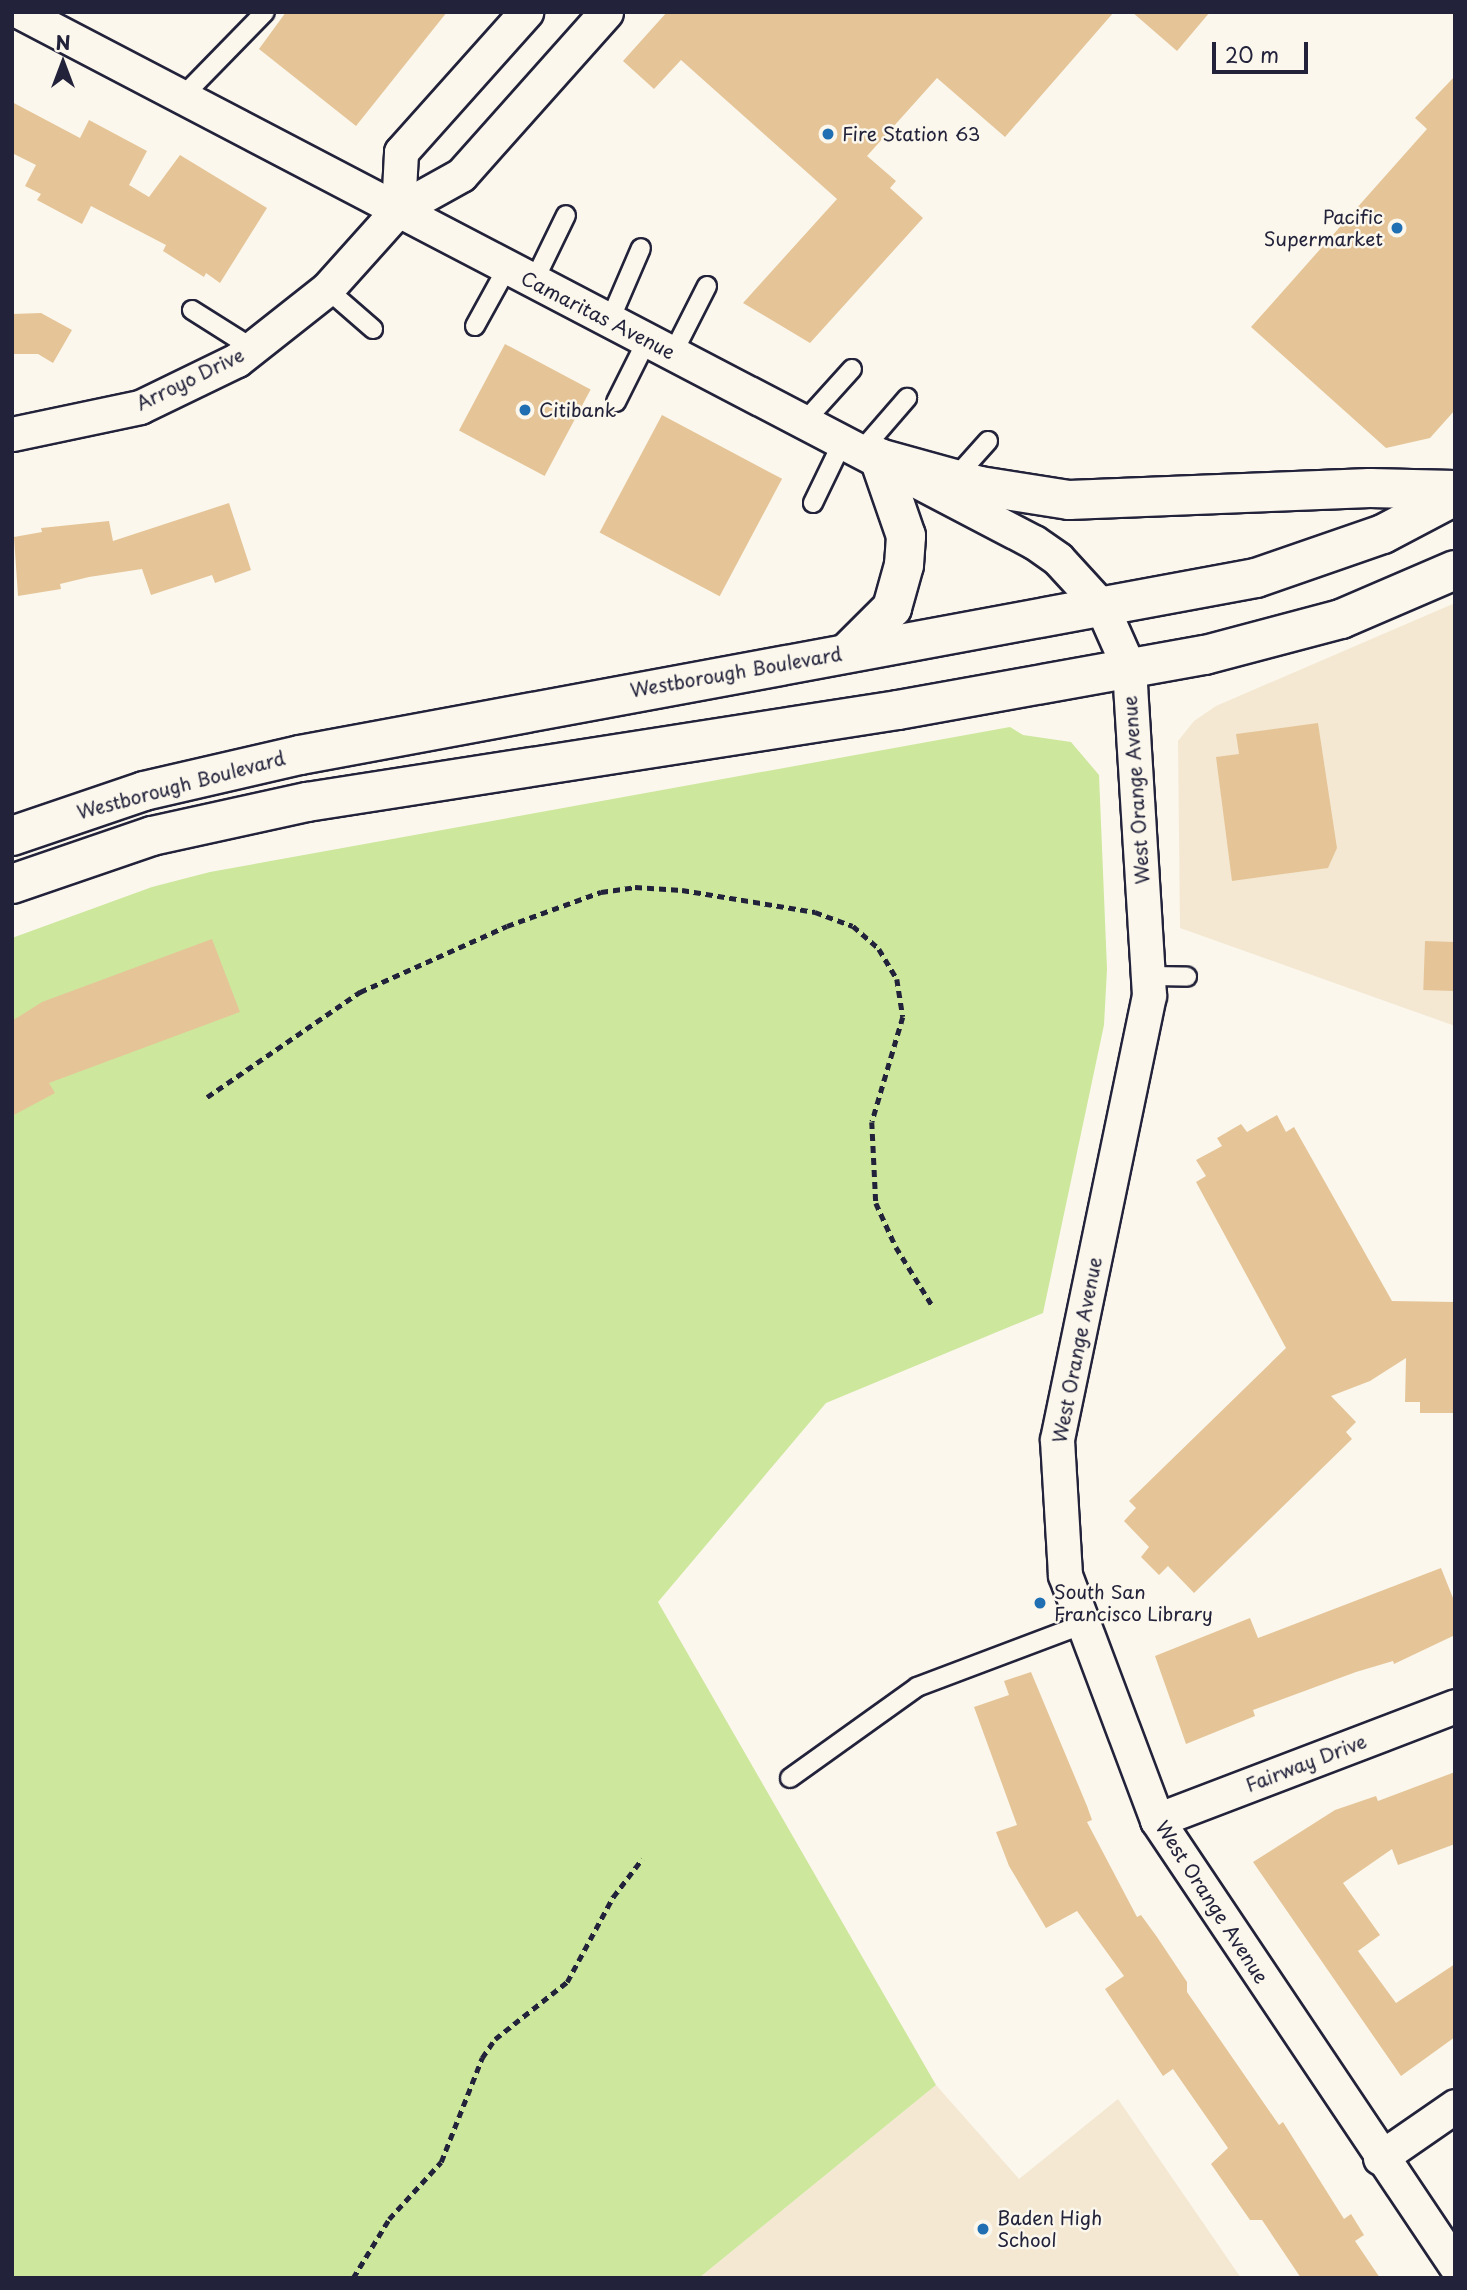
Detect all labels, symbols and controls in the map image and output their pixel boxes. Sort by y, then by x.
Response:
north arrow [28,28,98,98]
text: N [55,28,71,56]
scale bar [1215,28,1311,72]
text: 20 m [1225,38,1279,70]
place label: Fire Station 63 [842,123,980,145]
marker: Fire Station 63 [820,126,836,142]
place label: Pacific Supermarket [1264,206,1383,250]
marker: Pacific Supermarket [1389,220,1405,236]
street label: Camaritas Avenue [518,267,678,363]
street label: Arroyo Drive [131,343,249,415]
place label: Citibank [539,399,616,421]
marker: Citibank [517,402,533,418]
street label: Westborough Boulevard [628,642,844,702]
street label: West Orange Avenue [1118,695,1154,885]
street label: Westborough Boulevard [74,746,288,824]
street label: West Orange Avenue [1048,1255,1106,1445]
place label: South San Francisco Library [1054,1581,1213,1625]
marker: South San Francisco Library [1032,1595,1048,1611]
street label: Fairway Drive [1242,1729,1370,1797]
street label: West Orange Avenue [1151,1816,1273,1988]
place label: Baden High School [997,2207,1103,2251]
marker: Baden High School [975,2221,991,2237]

